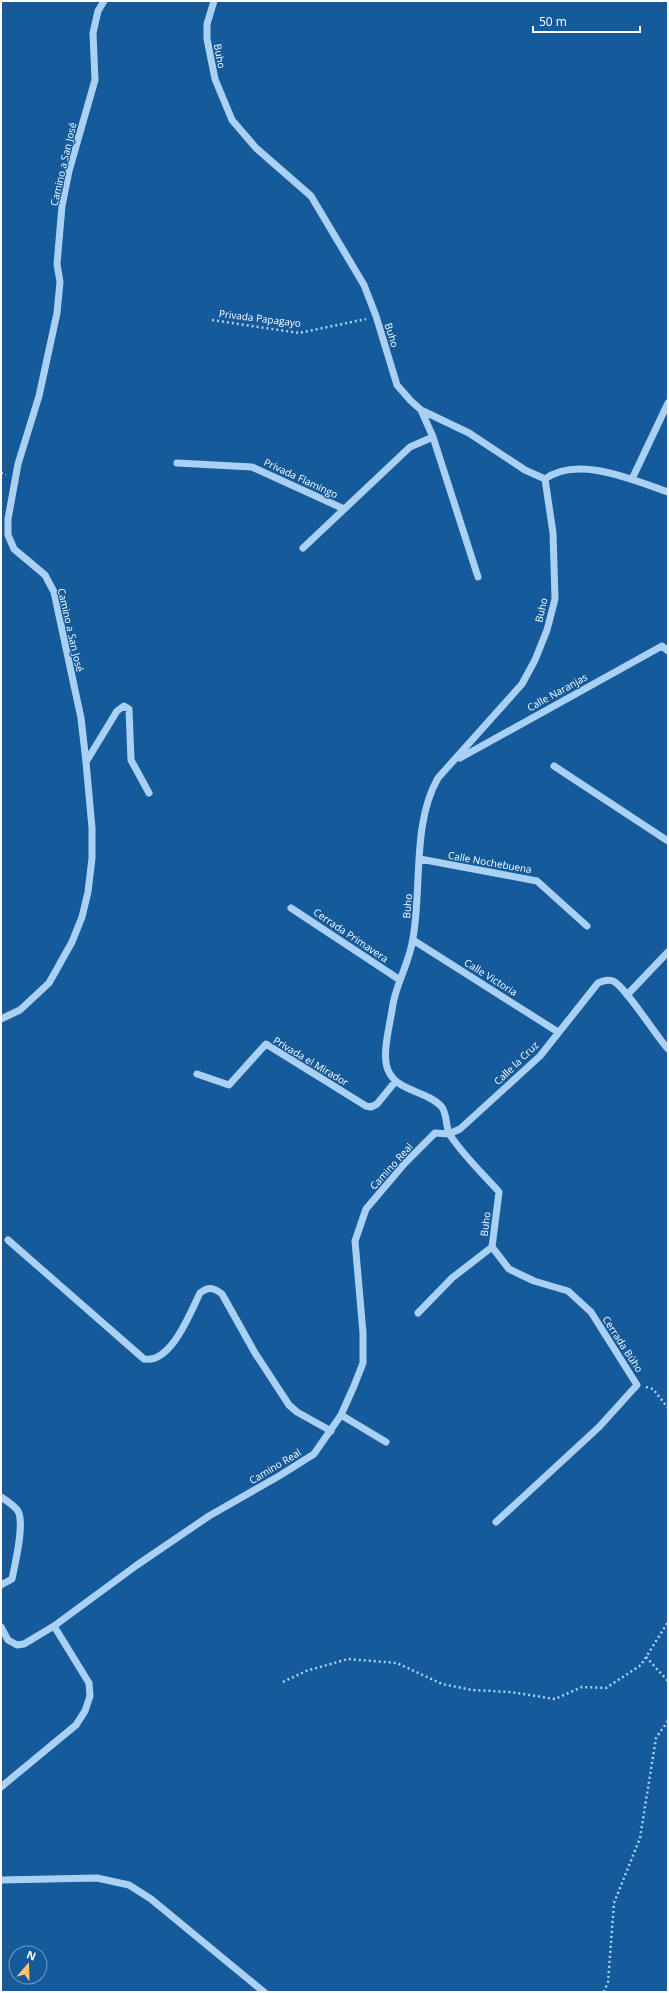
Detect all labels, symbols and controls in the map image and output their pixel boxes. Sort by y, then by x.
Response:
scale bar [533,8,640,34]
text: 50 m [539,13,567,30]
street label: Buho [211,43,229,69]
street label: Camino a San José [47,120,80,207]
street label: Privada Papagayo [218,306,302,330]
street label: Buho [382,321,402,349]
street label: Privada Flamingo [262,455,340,501]
street label: Camino a San José [55,587,88,674]
street label: Buho [531,596,551,624]
street label: Calle Naranjas [524,670,590,714]
street label: Calle Nochebuena [447,848,533,876]
street label: Buho [399,893,415,919]
street label: Cerrada Primavera [311,905,391,965]
street label: Calle Victoria [462,955,520,999]
street label: Privada el Mirador [271,1033,351,1089]
street label: Calle la Cruz [491,1038,542,1088]
street label: Camino Real [366,1140,416,1192]
street label: Buho [477,1211,493,1237]
street label: Cerrada Búho [600,1313,646,1375]
street label: Camino Real [246,1445,304,1487]
north arrow [8,1945,48,1985]
text: N [25,1947,38,1964]

